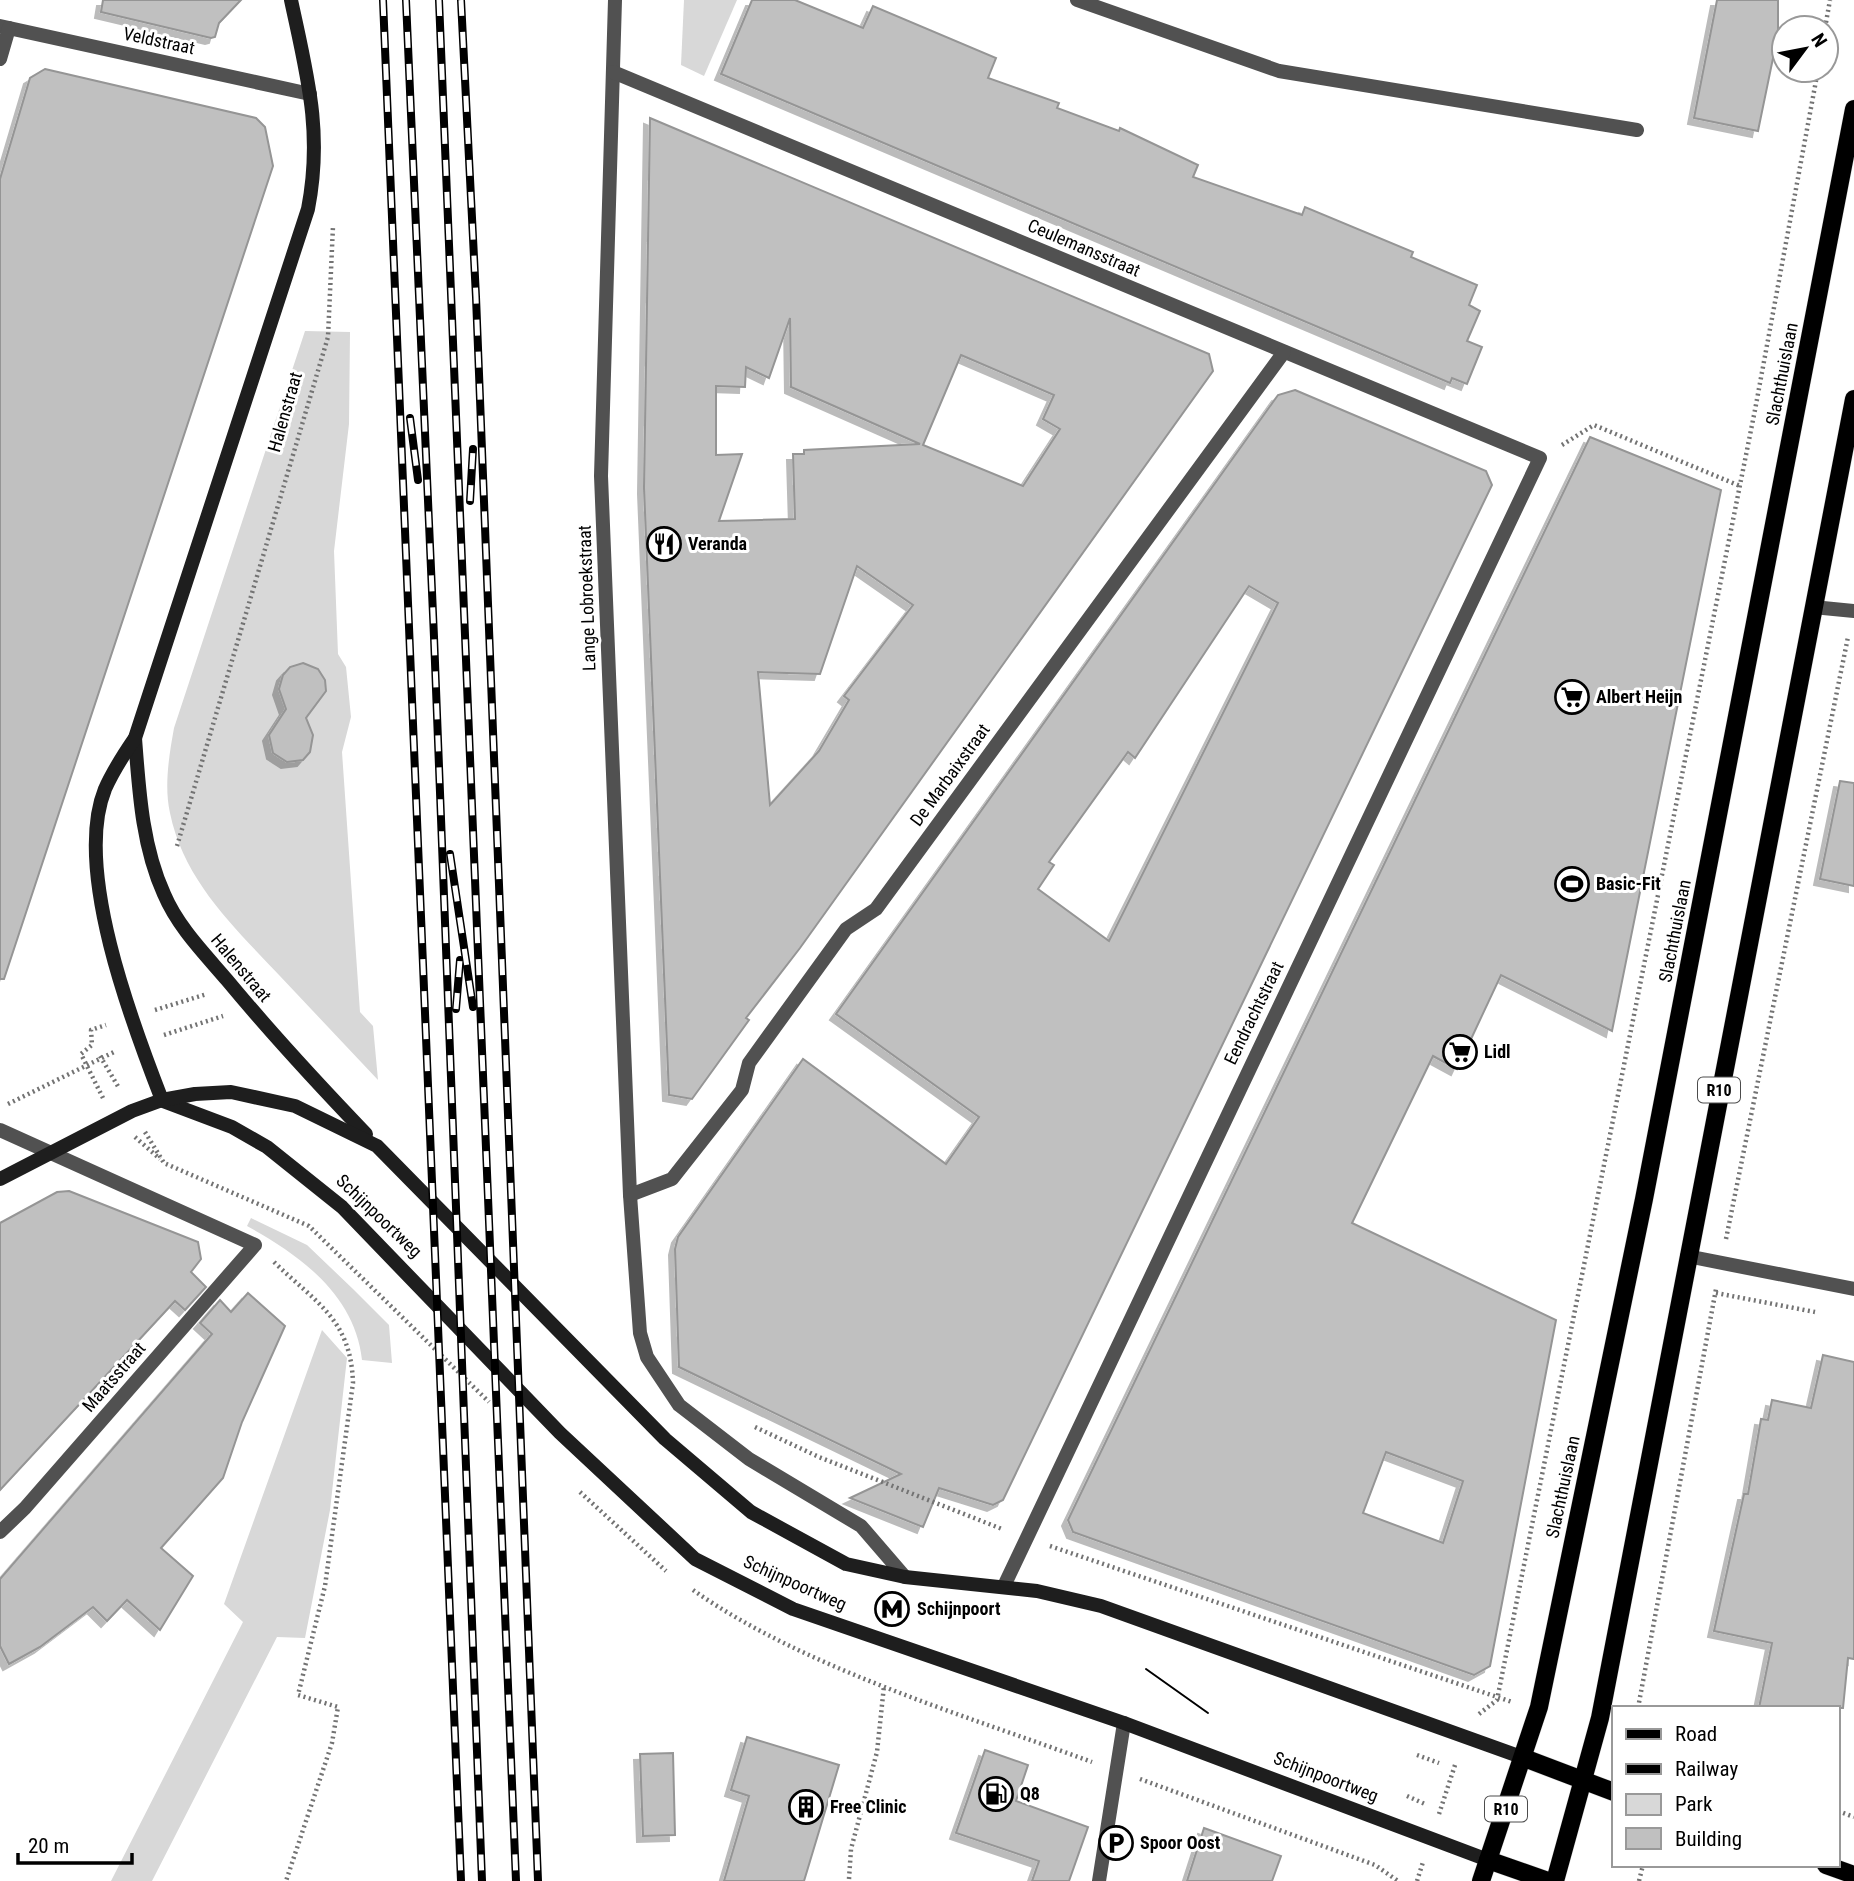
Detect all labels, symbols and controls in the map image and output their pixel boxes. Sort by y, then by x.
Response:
north arrow [1770,14,1840,84]
street label: Veldstraat [121,23,197,58]
text: N [1806,29,1832,51]
street label: Ceulemansstraat [1025,214,1144,281]
street label: Slachthuislaan [1761,321,1802,427]
street label: Halenstraat [263,369,306,454]
street label: Lange Lobroekstraat [573,525,600,671]
restaurant icon: Veranda [645,525,683,563]
place label: Veranda [688,533,747,554]
supermarket icon: Albert Heijn [1553,678,1591,716]
place label: Albert Heijn [1596,686,1682,707]
street label: De Marbaixstraat [905,719,994,830]
sports icon: Basic-Fit [1553,865,1591,903]
place label: Basic-Fit [1596,873,1661,894]
street label: Slachthuislaan [1654,878,1695,984]
street label: Halenstraat [207,929,276,1006]
street label: Eendrachtstraat [1220,958,1288,1068]
supermarket icon: Lidl [1441,1033,1479,1071]
place label: Lidl [1484,1041,1511,1062]
road number: R10 [1698,1078,1740,1102]
street label: Schijnpoortweg [332,1170,426,1262]
street label: Maatsstraat [78,1337,150,1416]
street label: Slachthuislaan [1541,1434,1584,1540]
street label: Schijnpoortweg [740,1550,850,1615]
metro station icon: Schijnpoort [873,1590,911,1628]
place label: Schijnpoort [917,1598,1001,1619]
legend [1612,1706,1840,1867]
text: Road [1675,1722,1717,1746]
street label: Schijnpoortweg [1271,1747,1381,1806]
text: Railway [1675,1757,1738,1781]
fuel station icon: Q8 [977,1775,1015,1813]
place label: Q8 [1020,1783,1040,1804]
building icon: Free Clinic [787,1788,825,1826]
text: Park [1675,1792,1713,1816]
place label: Free Clinic [830,1796,907,1817]
road number: R10 [1485,1797,1527,1822]
scale bar [18,1822,131,1866]
parking icon: Spoor Oost [1097,1824,1135,1862]
text: Building [1675,1827,1742,1851]
place label: Spoor Oost [1140,1832,1221,1853]
text: 20 m [28,1834,69,1858]

